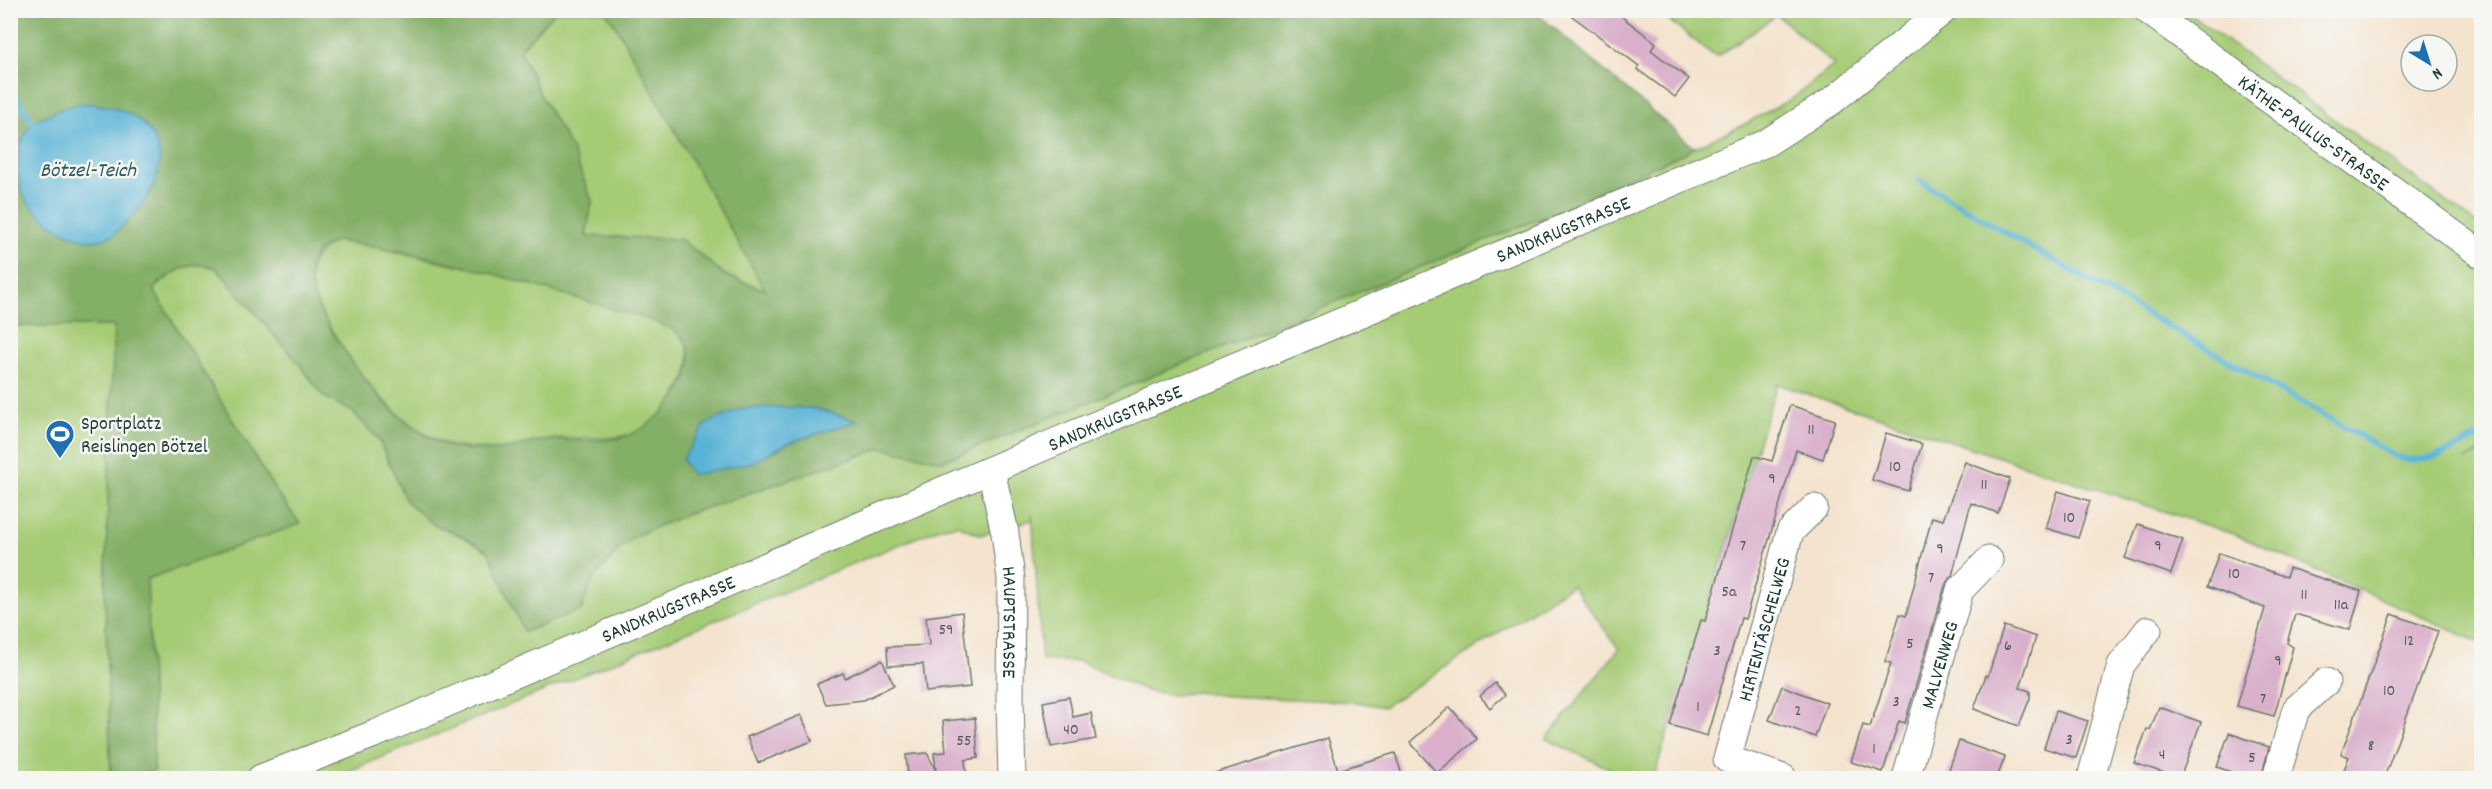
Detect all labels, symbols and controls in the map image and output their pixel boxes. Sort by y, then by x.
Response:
north arrow [2399,33,2459,93]
text: N [2426,61,2447,84]
street label: KÄTHE-PAULUS-STRASSE [2231,70,2394,199]
water label: Bötzel-Teich [40,157,137,187]
street label: SANDKRUGSTRASSE [1493,191,1635,272]
street label: SANDKRUGSTRASSE [1045,379,1187,460]
place label: Sportplatz Reislingen Bötzel [81,411,208,462]
sports icon: Sportplatz Reislingen Bötzel [44,418,76,460]
house number: 11 [1807,419,1815,442]
house number: 10 [1889,456,1901,479]
house number: 9 [1768,468,1776,491]
house number: 11 [1980,474,1988,497]
house number: 10 [2063,507,2075,530]
house number: 7 [1740,535,1746,558]
house number: 9 [2154,535,2162,558]
house number: 9 [1936,538,1944,561]
street label: HIRTENTÄSCHELWEG [1733,555,1799,705]
house number: 10 [2228,563,2240,586]
street label: HAUPTSTRASSE [992,565,1022,678]
house number: 7 [1928,567,1934,590]
street label: SANDKRUGSTRASSE [598,570,740,652]
house number: 5a [1722,581,1737,604]
house number: 11 [2300,584,2308,607]
house number: 11a [2334,594,2349,617]
street label: MALVENWEG [1916,618,1967,713]
house number: 59 [939,619,953,642]
house number: 12 [2404,630,2414,653]
house number: 5 [1906,633,1914,656]
house number: 6 [2004,635,2012,658]
house number: 3 [1713,640,1721,663]
house number: 9 [2274,650,2282,673]
house number: 10 [2383,680,2395,703]
house number: 7 [2260,688,2266,711]
house number: 3 [1892,691,1900,714]
house number: 1 [1696,696,1700,719]
house number: 2 [1795,700,1802,723]
house number: 40 [1063,719,1079,742]
house number: 3 [2065,729,2073,752]
house number: 55 [957,730,971,753]
house number: 8 [2368,735,2374,758]
house number: 1 [1872,738,1876,761]
house number: 4 [2159,744,2165,767]
house number: 5 [2248,747,2256,770]

